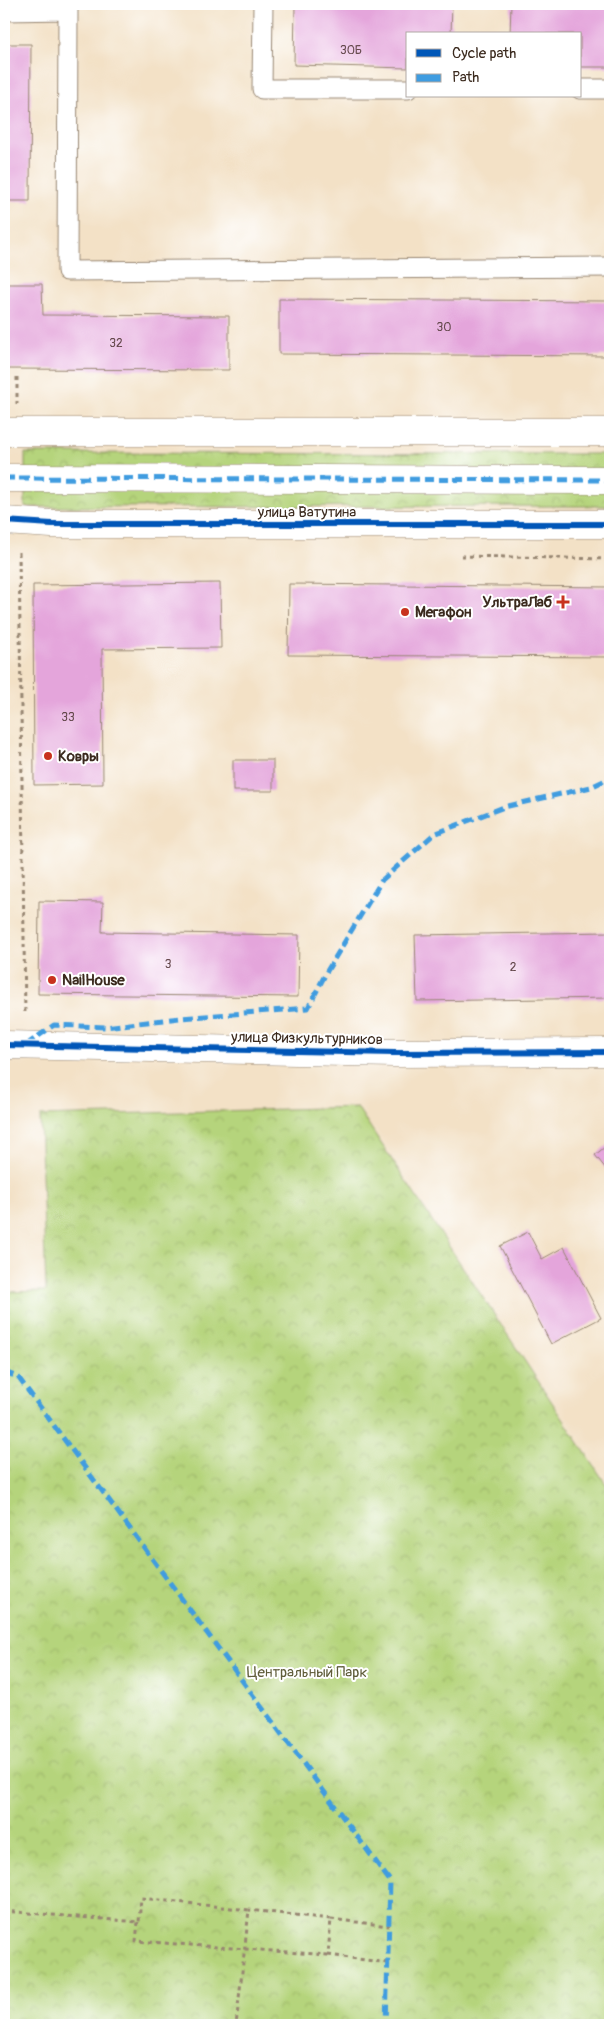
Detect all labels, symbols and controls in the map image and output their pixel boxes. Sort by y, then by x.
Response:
legend [406,32,582,98]
house number: 30Б [340,43,362,58]
text: Cycle path [452,44,516,63]
text: Path [452,68,479,87]
house number: 30 [437,320,451,335]
house number: 32 [109,336,123,351]
street label: улица Ватутина [257,503,356,522]
place label: УльтраЛаб [483,593,552,612]
marker: УльтраЛаб [556,595,570,609]
place label: Мегафон [415,603,472,622]
marker: Мегафон [399,606,411,618]
house number: 33 [61,710,75,725]
place label: Ковры [58,747,99,766]
marker: Ковры [42,750,54,762]
house number: 3 [165,957,172,972]
house number: 2 [510,960,517,975]
place label: NailHouse [62,971,125,990]
marker: NailHouse [46,974,58,986]
street label: улица Физкультурников [230,1028,383,1049]
park label: Центральный Парк [247,1663,367,1682]

